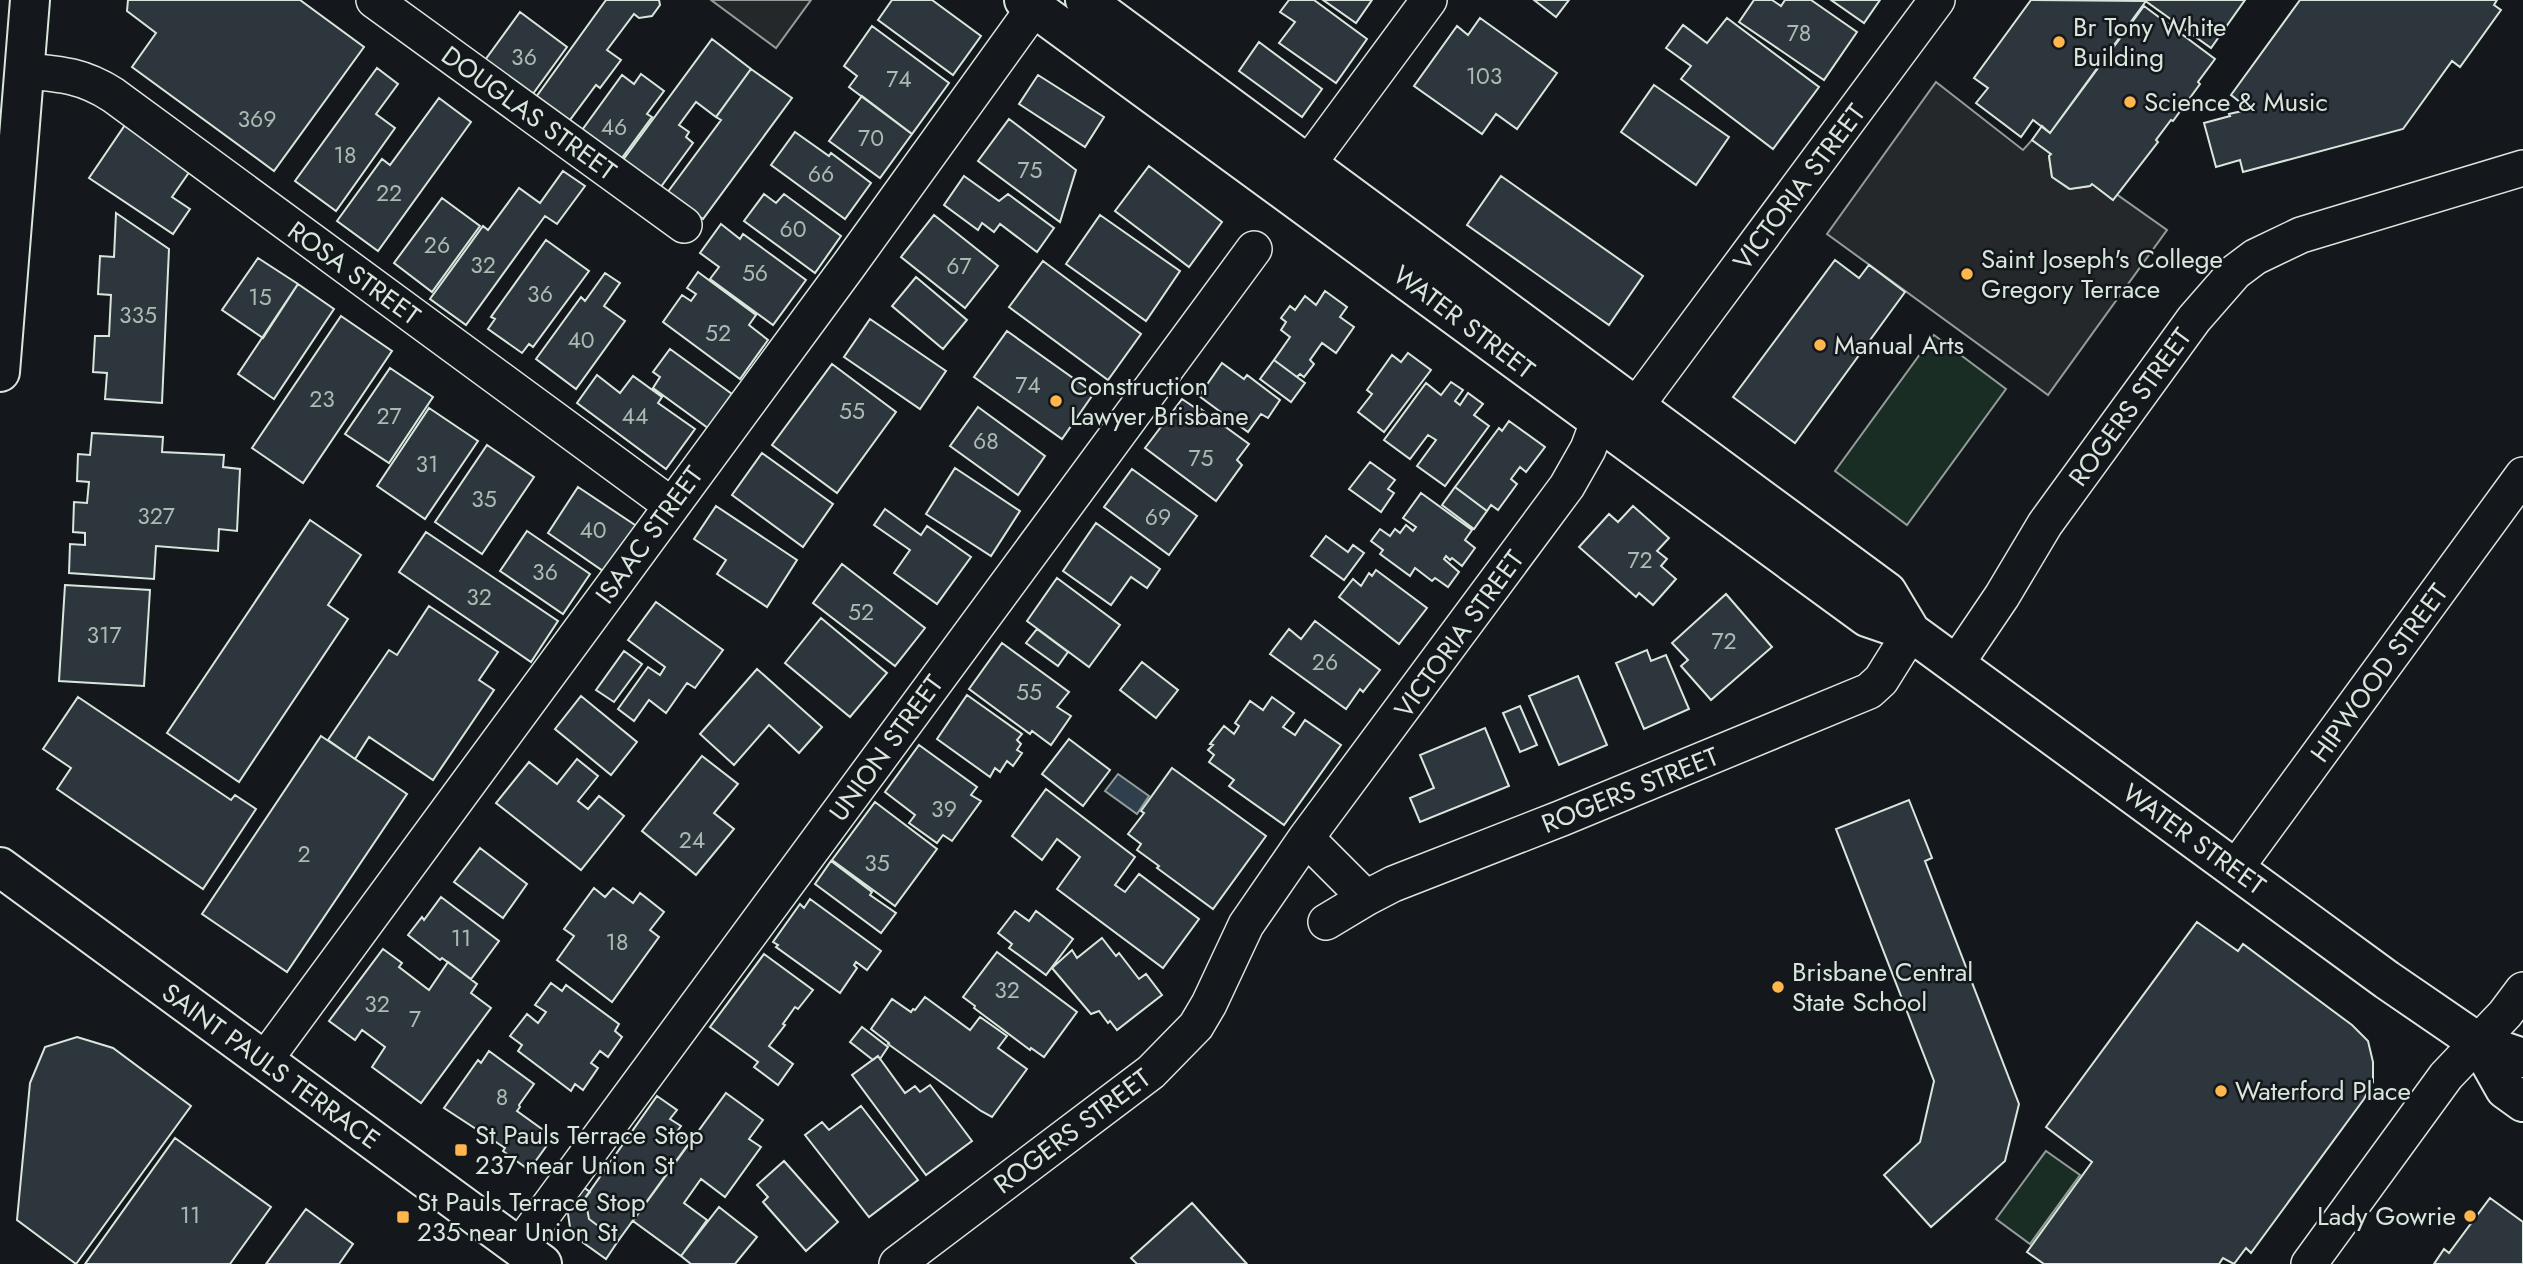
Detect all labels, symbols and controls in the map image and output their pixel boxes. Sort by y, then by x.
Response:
place label: Br Tony White Building [2073,8,2226,76]
house number: 78 [1787,16,1811,50]
marker: Br Tony White Building [2051,34,2067,50]
street label: DOUGLAS STREET [434,37,624,189]
house number: 36 [511,40,537,74]
house number: 103 [1466,59,1502,93]
house number: 74 [886,62,912,96]
place label: Science & Music [2144,83,2328,121]
marker: Science & Music [2122,94,2138,110]
street label: VICTORIA STREET [1724,96,1874,278]
house number: 369 [237,102,277,136]
house number: 46 [601,110,627,144]
house number: 70 [858,121,884,155]
house number: 18 [334,138,356,172]
house number: 75 [1017,153,1043,187]
house number: 66 [808,157,834,191]
house number: 22 [376,176,402,210]
street label: ROSA STREET [280,212,428,334]
house number: 60 [779,212,807,246]
house number: 26 [424,228,450,262]
place label: Saint Joseph's College Gregory Terrace [1981,240,2223,308]
house number: 32 [470,248,496,282]
house number: 67 [946,249,972,283]
house number: 56 [742,256,768,290]
street label: WATER STREET [1385,256,1543,388]
marker: Saint Joseph's College Gregory Terrace [1959,266,1975,282]
house number: 36 [527,277,553,311]
house number: 15 [248,280,272,314]
house number: 335 [119,298,157,332]
house number: 52 [705,316,731,350]
street label: ROGERS STREET [2059,320,2201,494]
house number: 40 [567,323,595,357]
place label: Manual Arts [1834,326,1964,364]
marker: Manual Arts [1812,337,1828,353]
place label: Construction Lawyer Brisbane [1070,367,1249,435]
house number: 74 [1015,368,1041,402]
house number: 23 [309,382,335,416]
marker: Construction Lawyer Brisbane [1048,393,1064,409]
house number: 55 [839,394,865,428]
house number: 27 [376,399,402,433]
house number: 44 [622,399,648,433]
house number: 68 [973,424,999,458]
house number: 75 [1188,441,1214,475]
house number: 31 [416,447,438,481]
street label: ISAAC STREET [586,458,712,612]
house number: 35 [471,482,497,516]
house number: 327 [137,499,175,533]
house number: 69 [1145,500,1171,534]
house number: 40 [579,513,607,547]
street label: VICTORIA STREET [1385,542,1533,726]
house number: 72 [1627,543,1653,577]
house number: 36 [532,555,558,589]
street label: HIPWOOD STREET [2301,576,2457,770]
house number: 32 [466,580,492,614]
house number: 52 [848,595,874,629]
house number: 317 [87,618,121,652]
house number: 72 [1711,624,1737,658]
house number: 26 [1312,645,1338,679]
street label: UNION STREET [820,667,952,829]
house number: 55 [1016,675,1042,709]
street label: ROGERS STREET [1536,737,1724,843]
street label: WATER STREET [2115,774,2273,904]
house number: 39 [931,792,957,826]
house number: 24 [679,823,705,857]
house number: 2 [297,837,311,871]
house number: 35 [864,846,890,880]
house number: 11 [451,921,471,955]
house number: 18 [606,925,628,959]
place label: Brisbane Central State School [1792,953,1973,1021]
house number: 32 [994,973,1020,1007]
street label: SAINT PAULS TERRACE [154,974,388,1158]
marker: Brisbane Central State School [1770,979,1786,995]
house number: 32 [364,987,390,1021]
house number: 7 [409,1002,421,1036]
street label: ROGERS STREET [986,1059,1158,1203]
place label: Waterford Place [2235,1072,2411,1110]
house number: 8 [496,1080,508,1114]
marker: Waterford Place [2213,1083,2229,1099]
place label: St Pauls Terrace Stop 237 near Union St [475,1116,704,1184]
marker: St Pauls Terrace Stop 237 near Union St [453,1142,469,1158]
place label: St Pauls Terrace Stop 235 near Union St [417,1183,646,1251]
place label: Lady Gowrie [2317,1197,2456,1235]
house number: 11 [180,1198,200,1232]
marker: Lady Gowrie [2462,1208,2478,1224]
marker: St Pauls Terrace Stop 235 near Union St [395,1209,411,1225]

